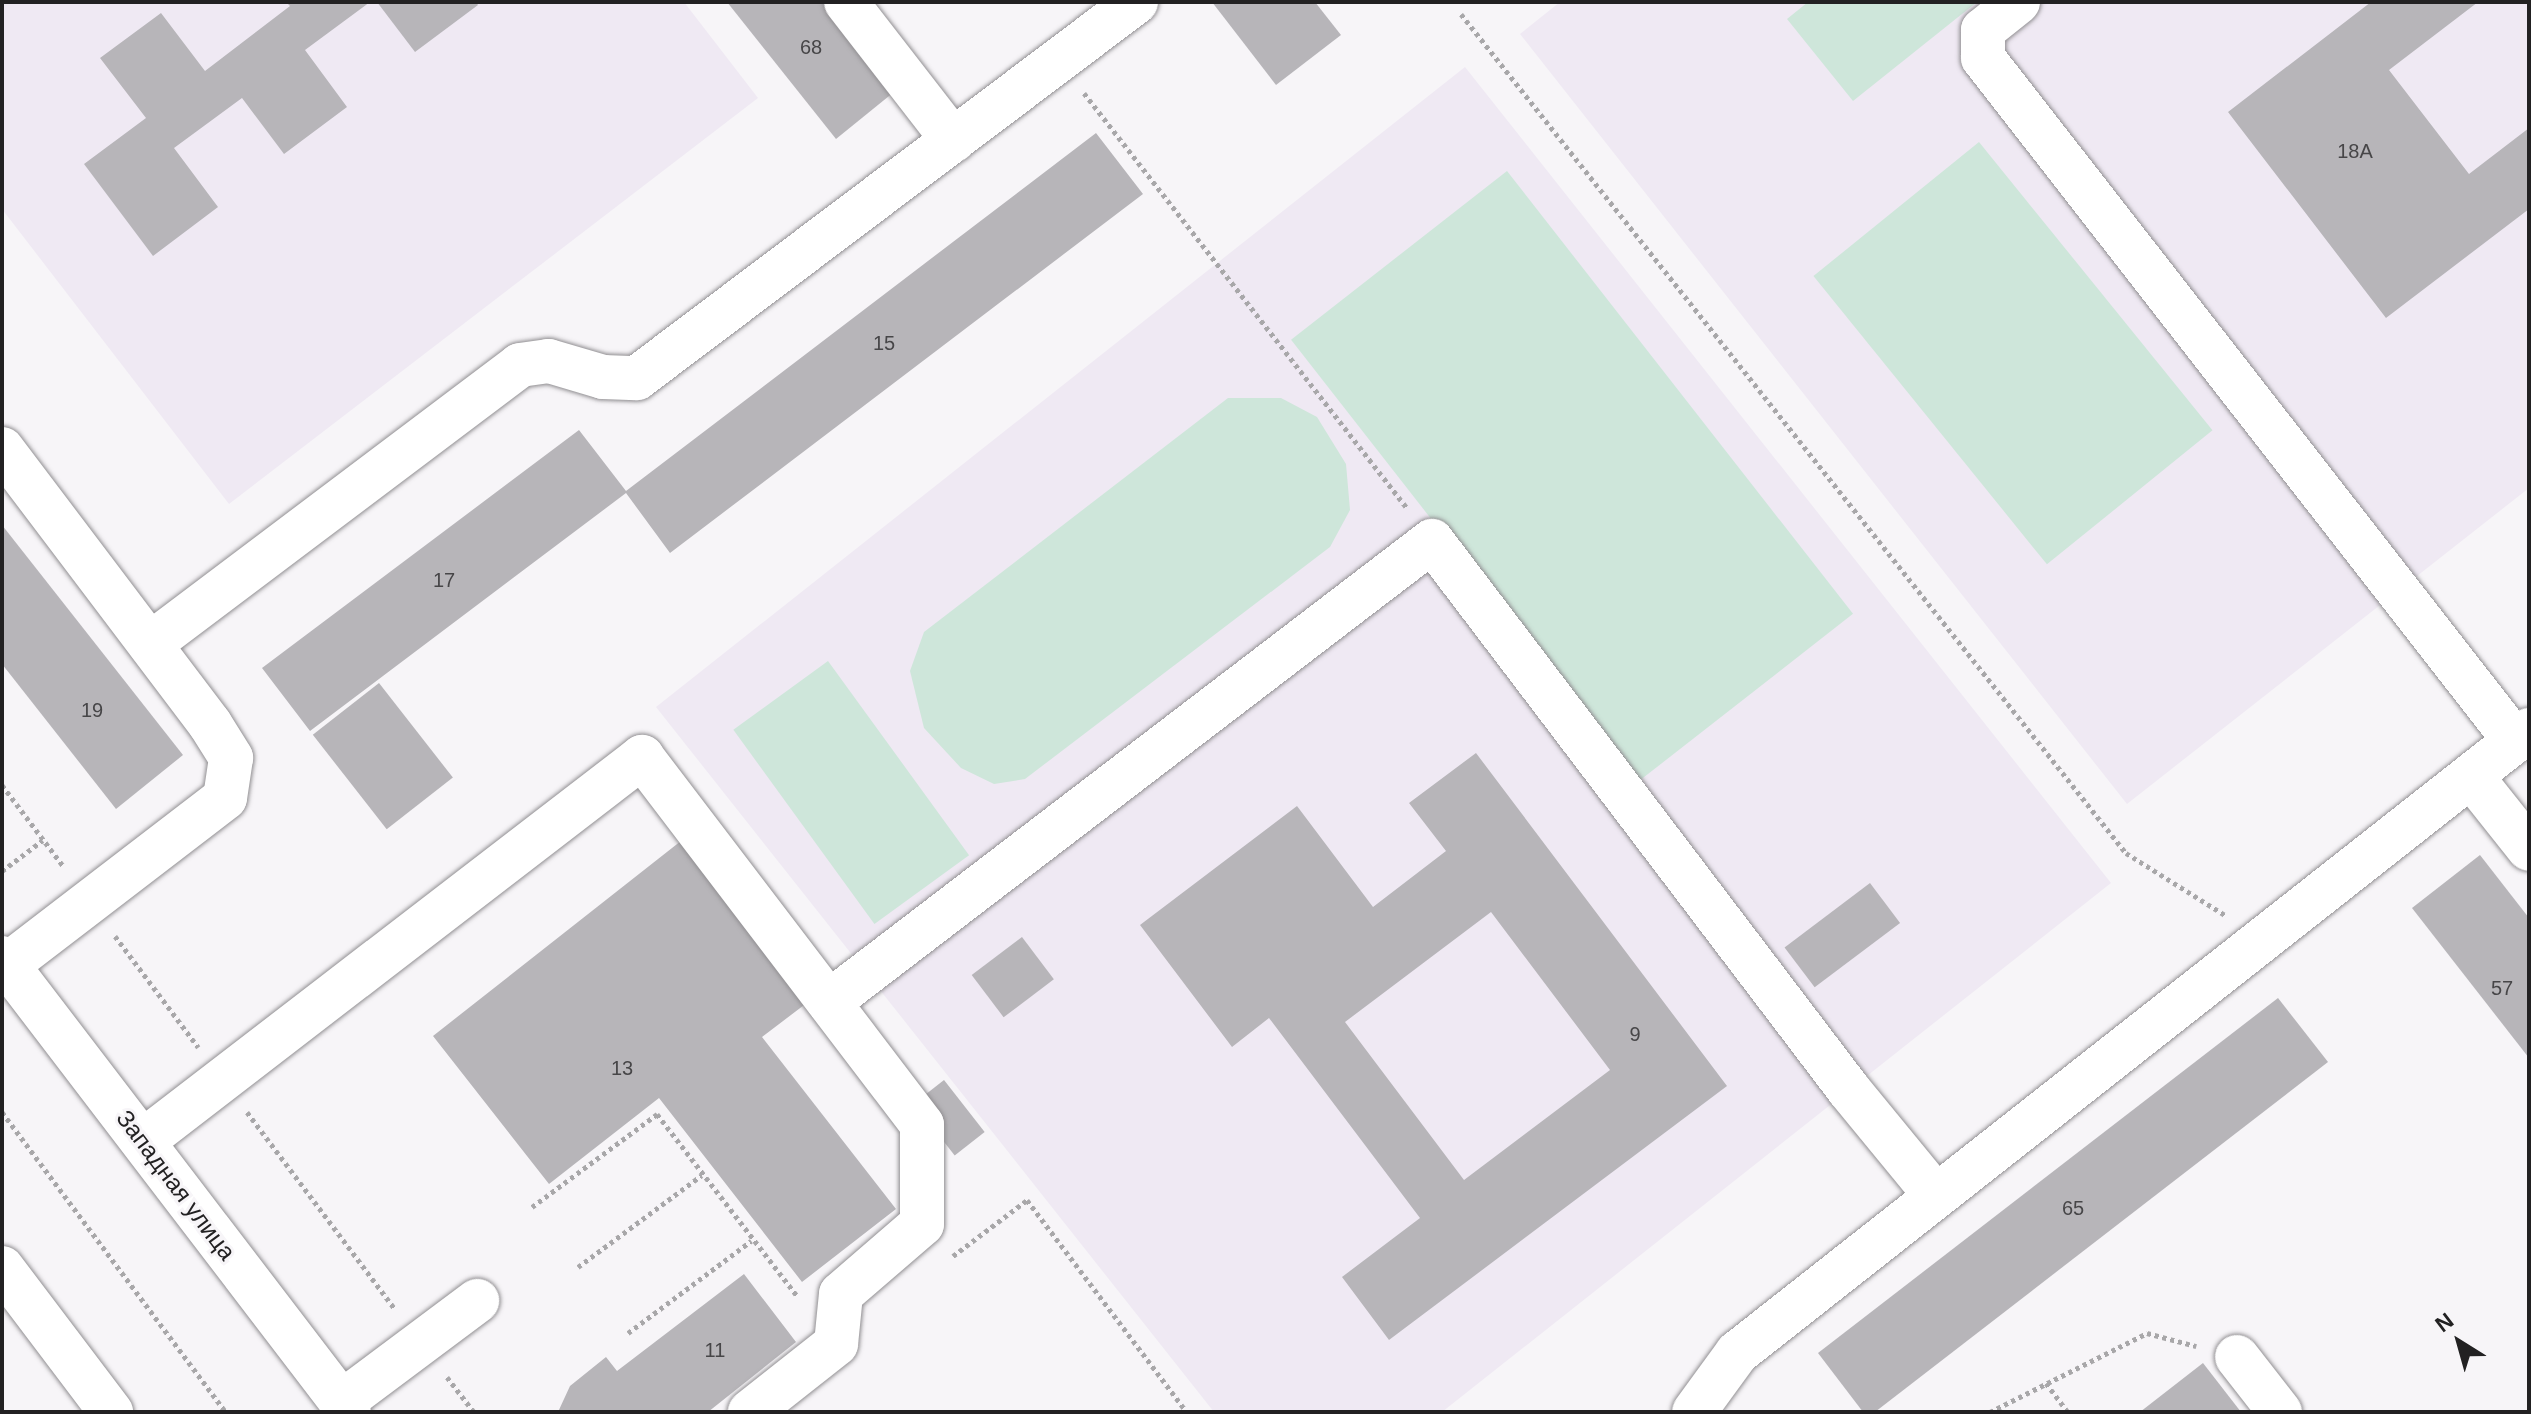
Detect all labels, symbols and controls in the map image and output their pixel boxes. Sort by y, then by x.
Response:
house number: 68 [800,35,822,59]
house number: 18А [2337,139,2373,163]
house number: 15 [873,331,895,355]
house number: 17 [433,568,455,592]
house number: 19 [81,698,103,722]
house number: 57 [2491,976,2513,1000]
house number: 9 [1629,1022,1641,1046]
house number: 13 [611,1056,633,1080]
street label: Западная улица [110,1104,242,1266]
house number: 65 [2062,1196,2084,1220]
north arrow [2419,1302,2499,1382]
text: N [2430,1308,2458,1337]
house number: 11 [705,1338,725,1362]

